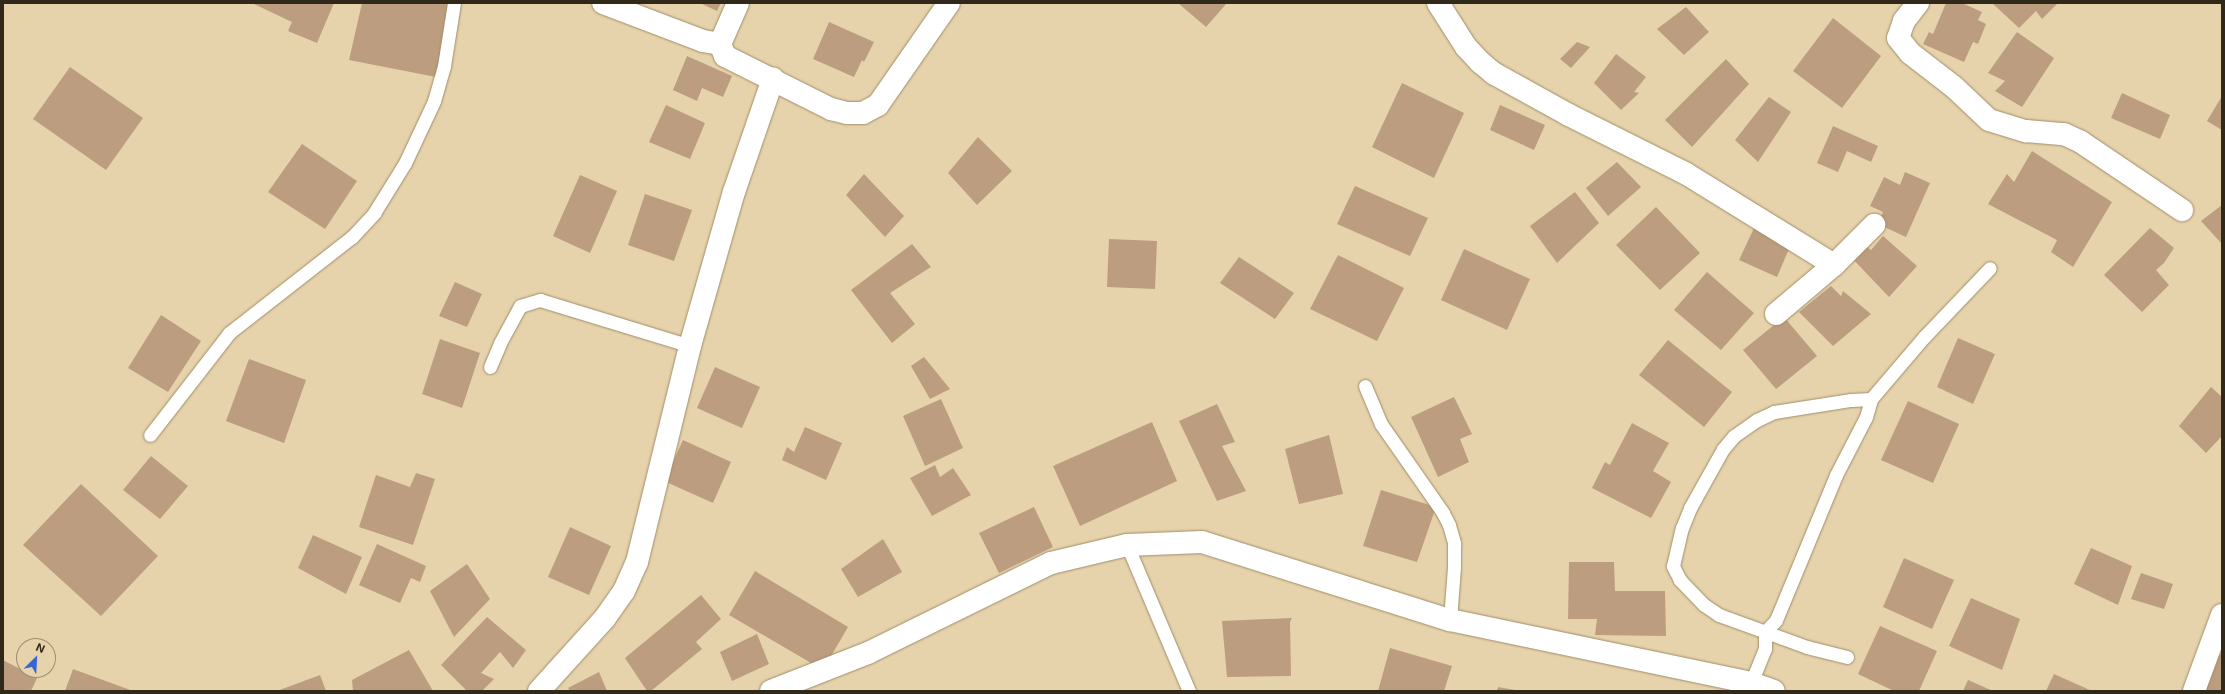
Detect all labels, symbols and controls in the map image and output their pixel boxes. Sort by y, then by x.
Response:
north arrow [16,638,56,678]
text: N [34,640,47,656]

